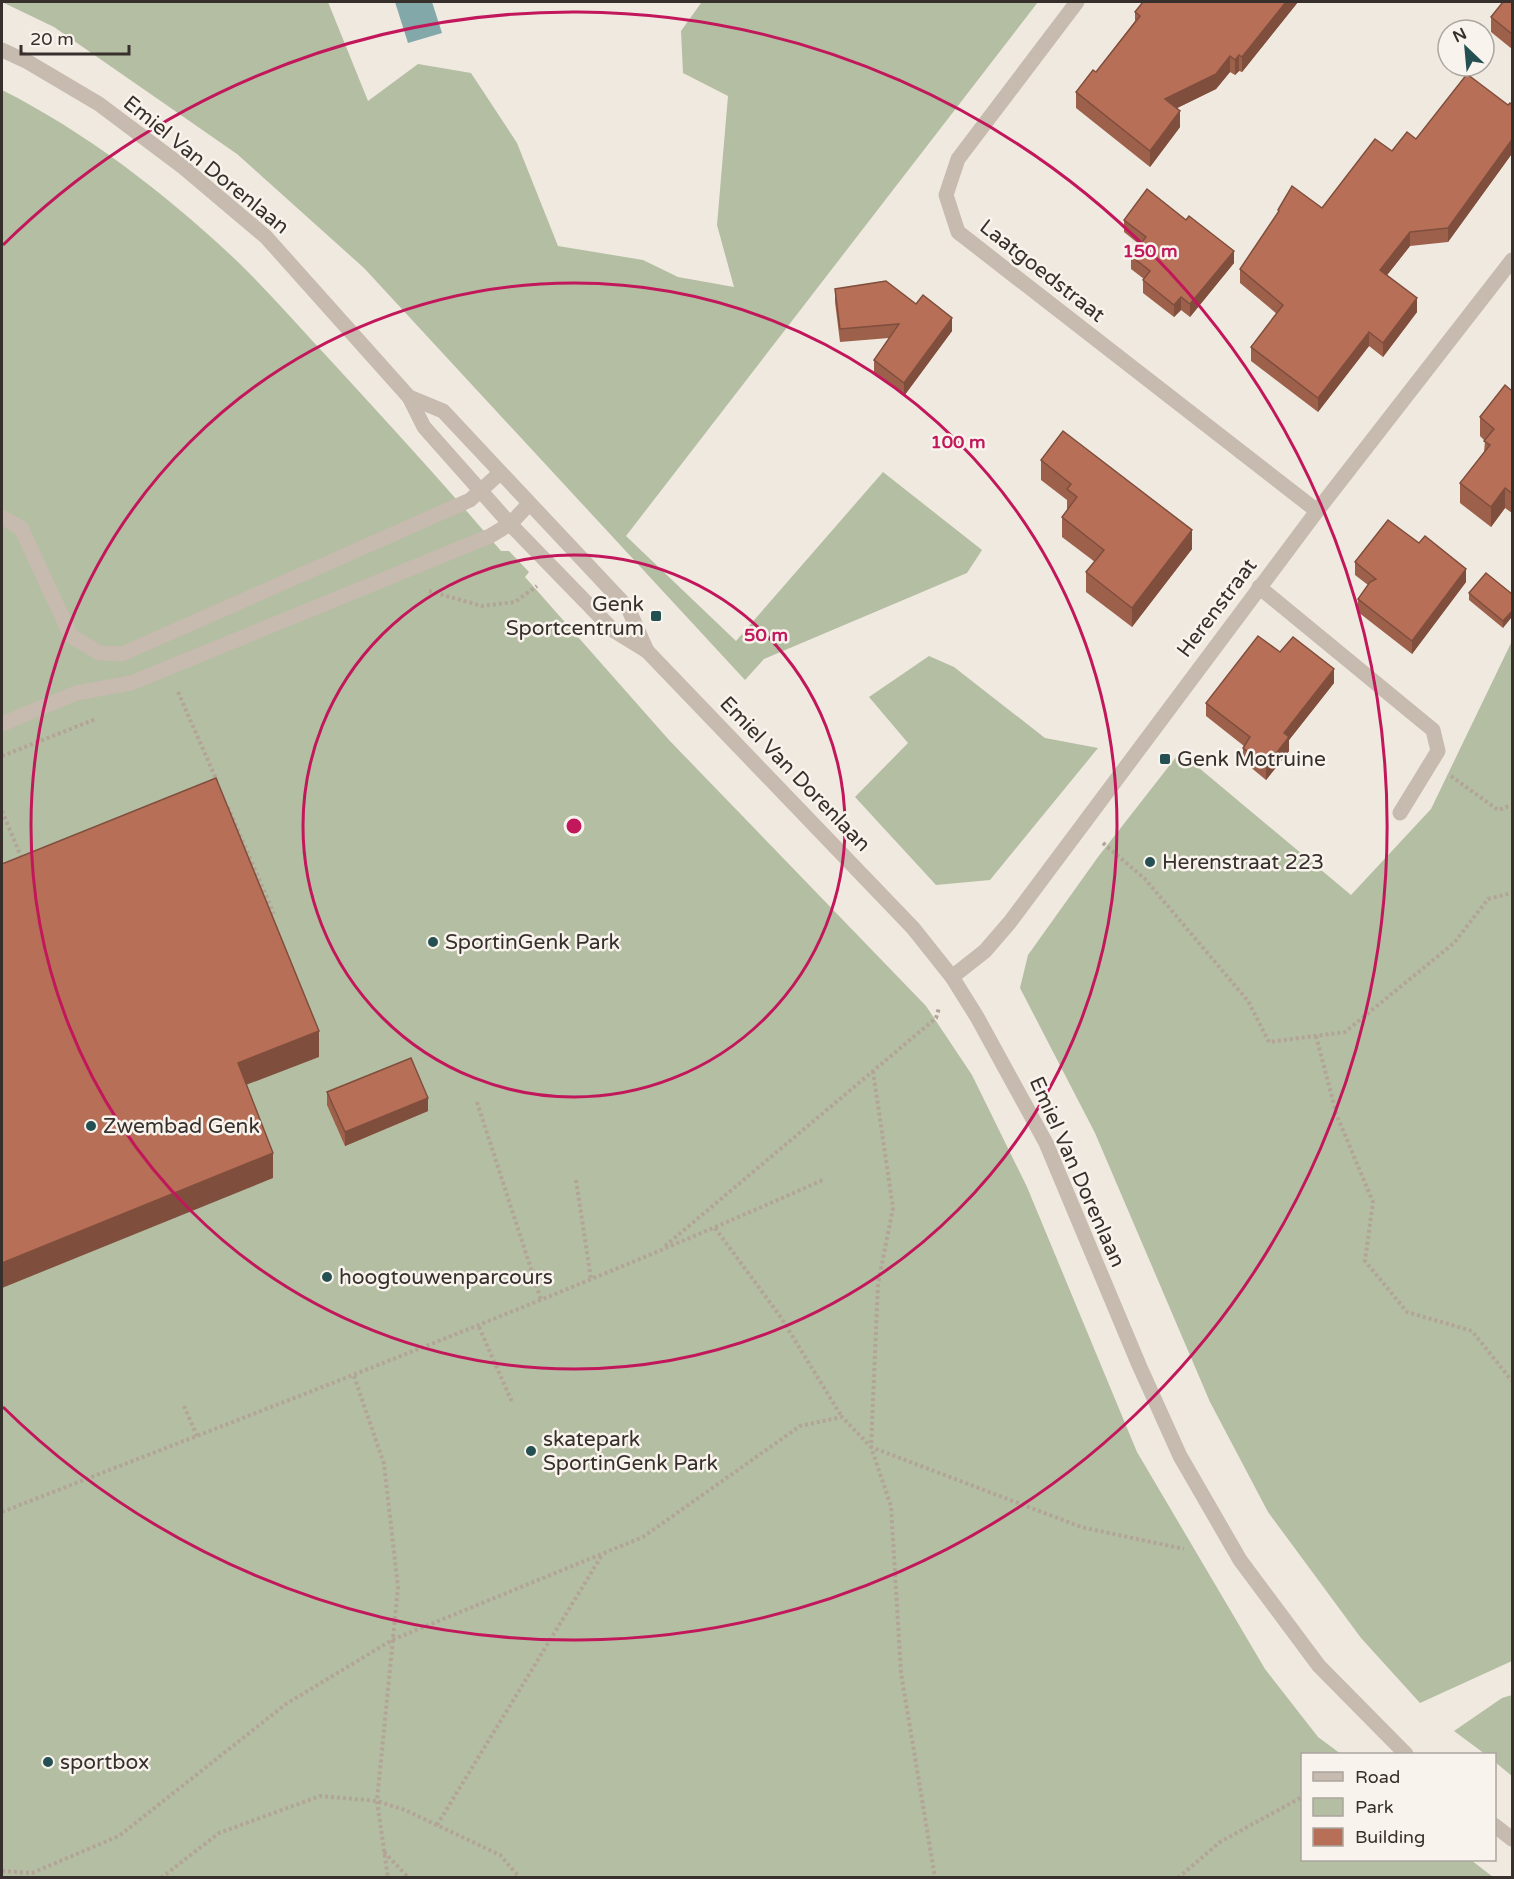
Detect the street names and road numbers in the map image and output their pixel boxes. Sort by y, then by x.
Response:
street label: Emiel Van Dorenlaan [118,90,294,240]
street label: Laatgoedstraat [974,214,1110,328]
street label: Herenstraat [1172,554,1262,662]
street label: Emiel Van Dorenlaan [714,691,876,857]
street label: Emiel Van Dorenlaan [1024,1073,1130,1271]

